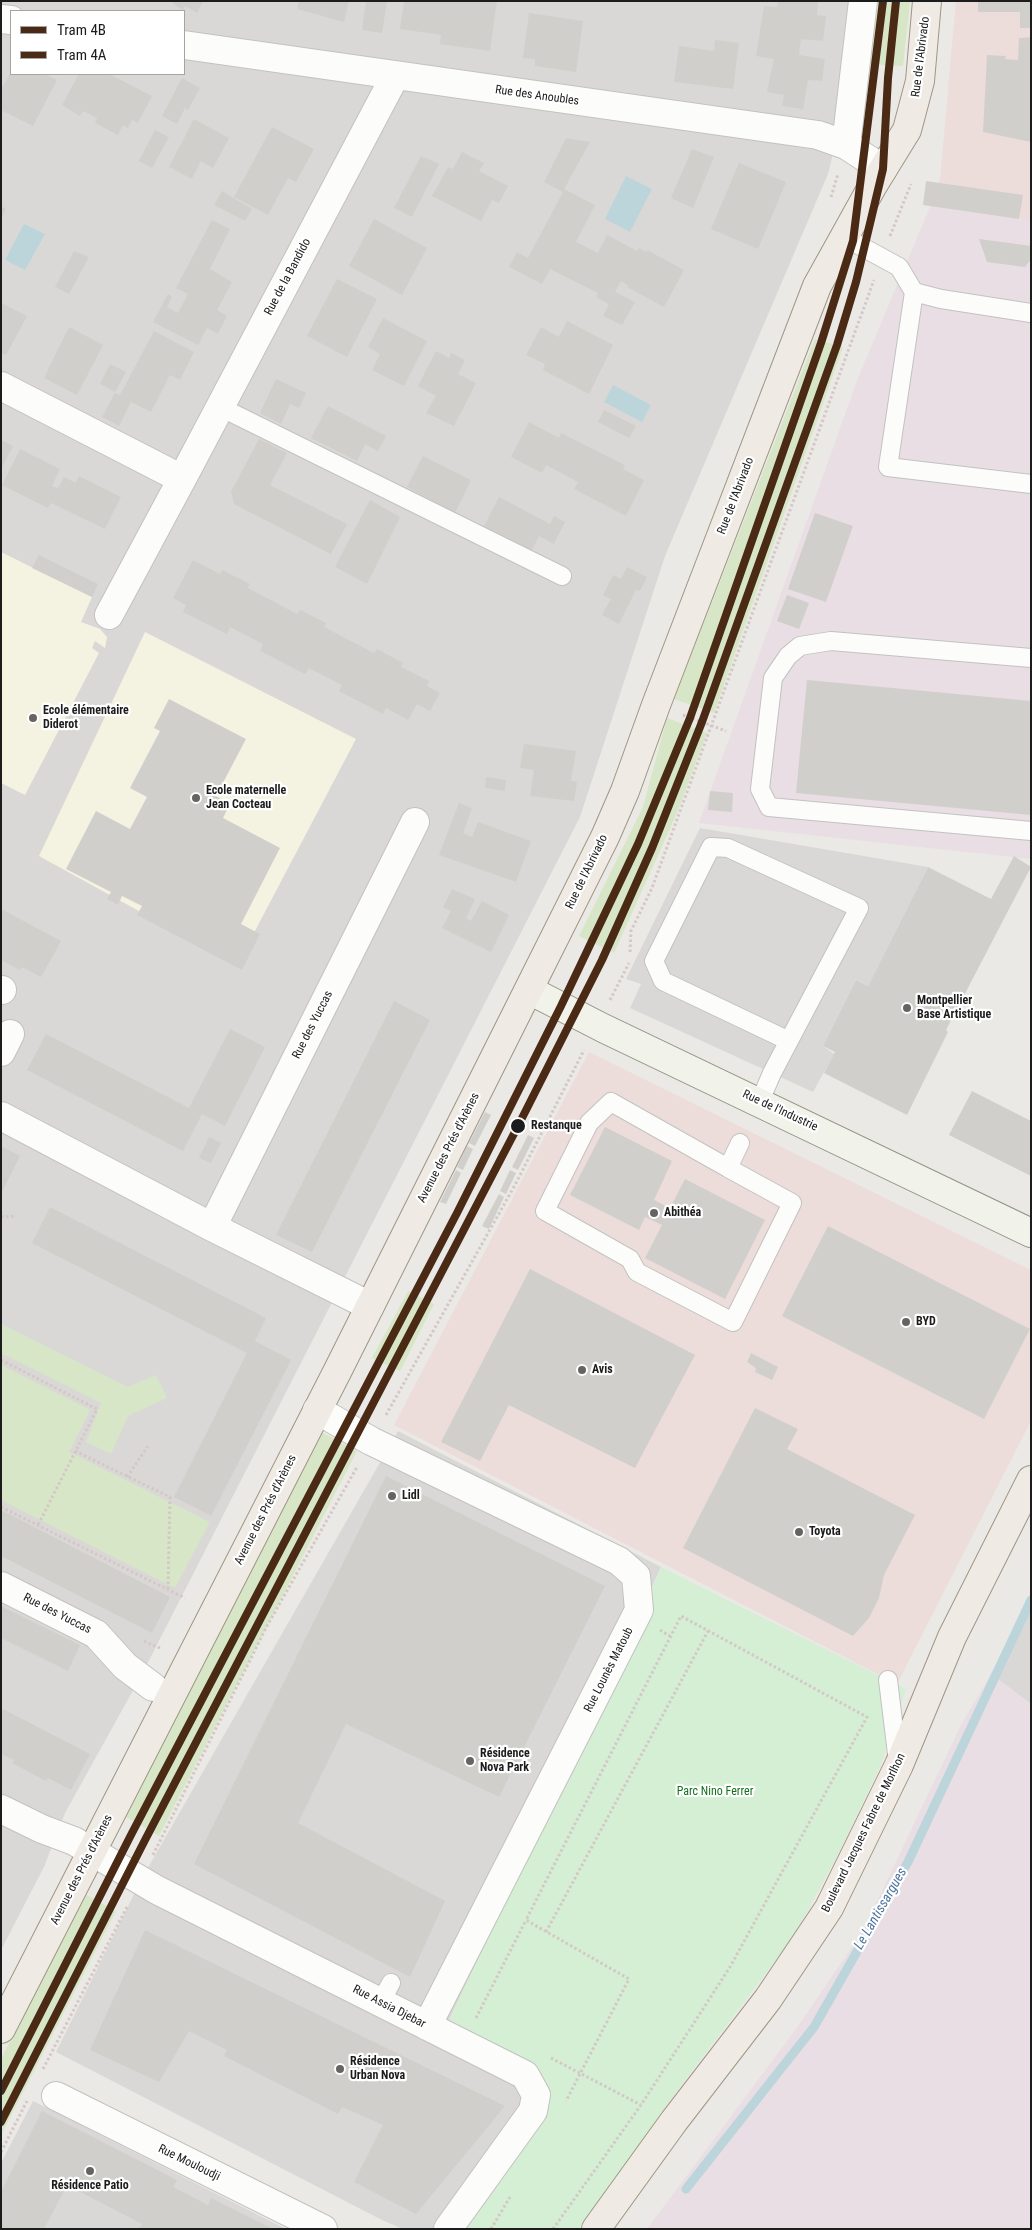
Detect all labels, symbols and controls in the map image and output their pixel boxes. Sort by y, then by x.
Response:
legend [10,10,185,75]
street label: Rue de l'Abrivado [909,16,933,98]
text: Tram 4B [57,21,106,39]
text: Tram 4A [57,46,107,64]
street label: Rue des Anoubles [494,83,580,109]
street label: Rue de la Bandido [262,236,314,318]
street label: Rue de l'Abrivado [715,456,757,536]
place label: Ecole élémentaire Diderot [43,704,129,732]
marker: Ecole élémentaire Diderot [27,712,39,724]
place label: Ecole maternelle Jean Cocteau [206,784,286,812]
marker: Ecole maternelle Jean Cocteau [190,792,202,804]
street label: Rue de l'Abrivado [563,832,611,912]
street label: Rue des Yuccas [290,989,336,1061]
place label: Montpellier Base Artistique [917,994,991,1022]
marker: Montpellier Base Artistique [901,1002,913,1014]
street label: Rue de l'Industrie [740,1087,820,1135]
street label: Avenue des Prés d'Arènes [415,1091,483,1205]
marker: Restanque [509,1117,527,1135]
place label: Restanque [531,1119,582,1133]
place label: Abithéa [664,1206,701,1220]
marker: Abithéa [648,1207,660,1219]
place label: BYD [916,1315,936,1329]
marker: BYD [900,1316,912,1328]
place label: Avis [592,1363,613,1377]
marker: Avis [576,1364,588,1376]
street label: Avenue des Prés d'Arènes [232,1453,300,1567]
place label: Lidl [402,1489,420,1503]
marker: Lidl [386,1490,398,1502]
place label: Toyota [809,1525,841,1539]
marker: Toyota [793,1526,805,1538]
street label: Rue des Yuccas [21,1591,93,1637]
street label: Rue Lounès Matoub [581,1625,637,1715]
place label: Résidence Nova Park [480,1747,530,1775]
street label: Boulevard Jacques Fabre de Morlhon [819,1751,909,1915]
marker: Résidence Nova Park [464,1755,476,1767]
park label: Parc Nino Ferrer [677,1785,753,1799]
street label: Avenue des Prés d'Arènes [48,1813,116,1927]
water label: Le Lantissargues [851,1865,911,1953]
street label: Rue Assia Djebar [350,1982,428,2032]
place label: Résidence Urban Nova [350,2055,405,2083]
marker: Résidence Urban Nova [334,2063,346,2075]
street label: Rue Mouloudji [156,2142,222,2184]
marker: Résidence Patio [84,2165,96,2177]
place label: Résidence Patio [51,2179,129,2193]

